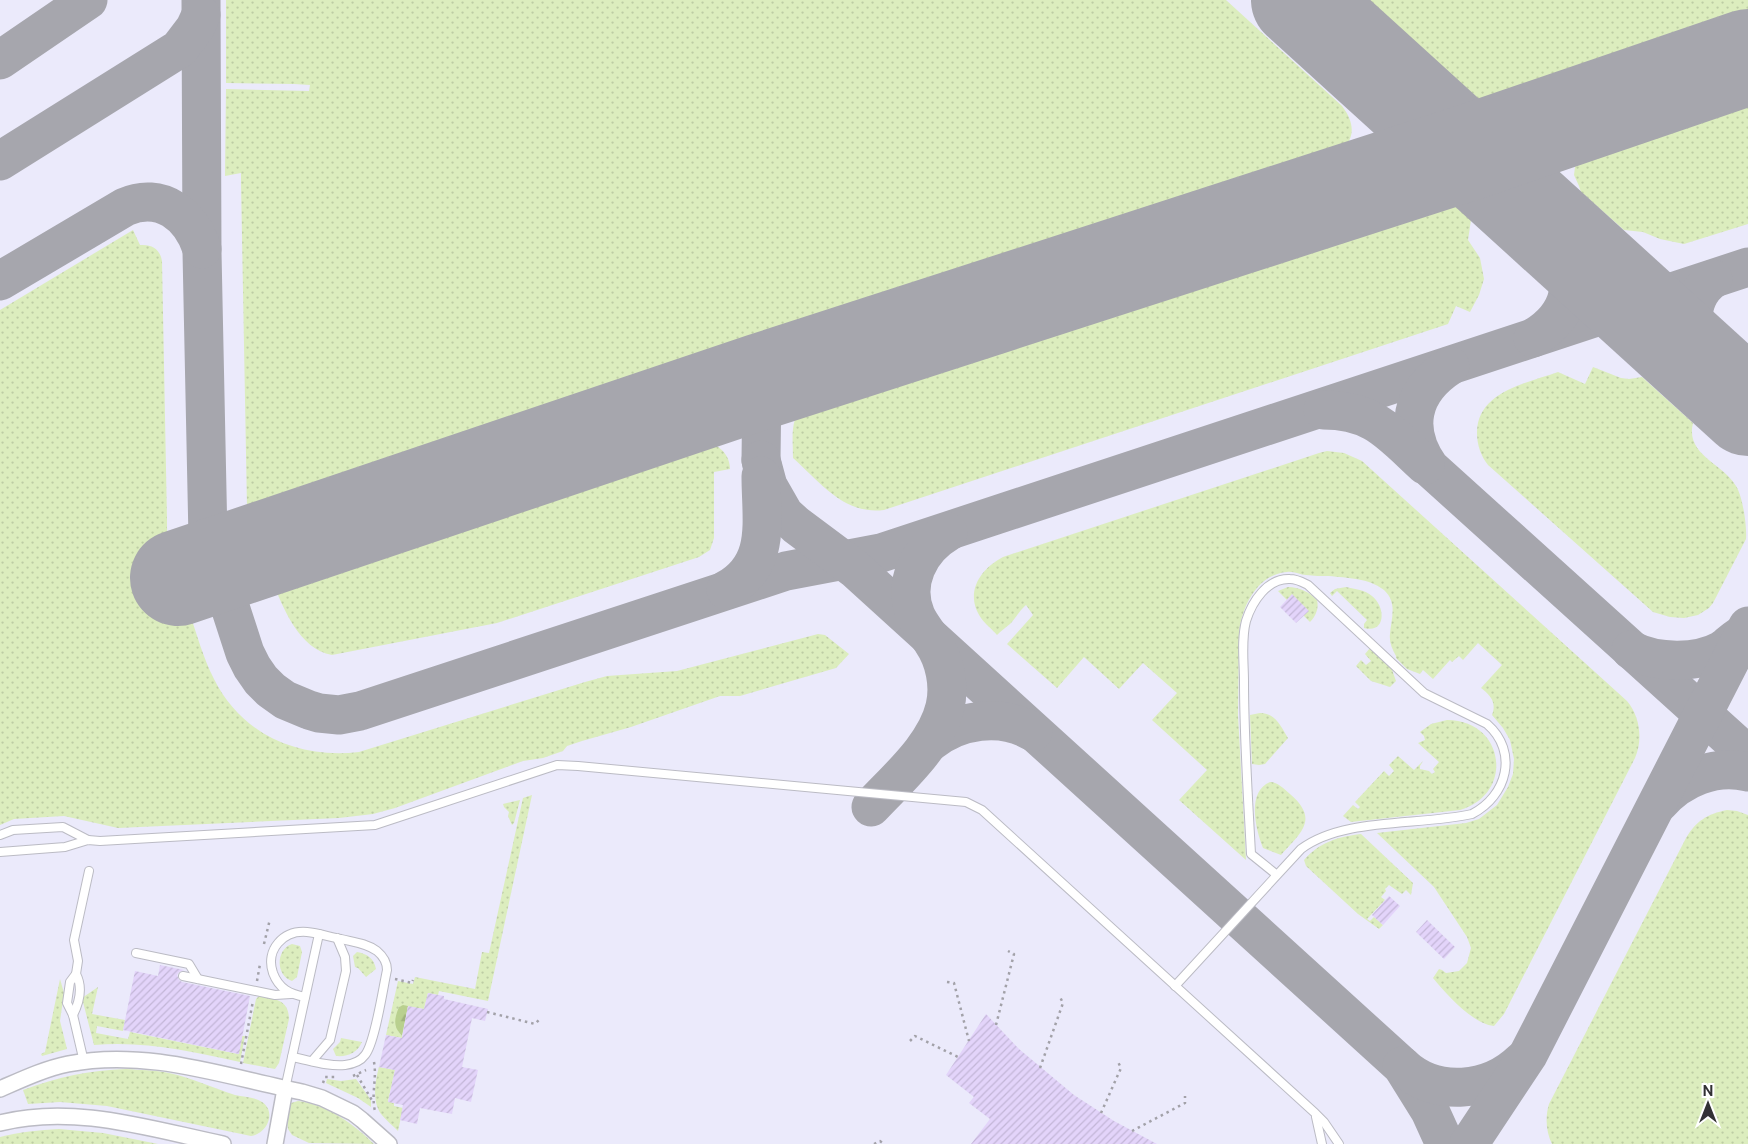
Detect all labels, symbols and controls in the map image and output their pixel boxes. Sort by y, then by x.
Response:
north arrow [1683,1079,1733,1129]
text: N [1703,1083,1713,1099]

